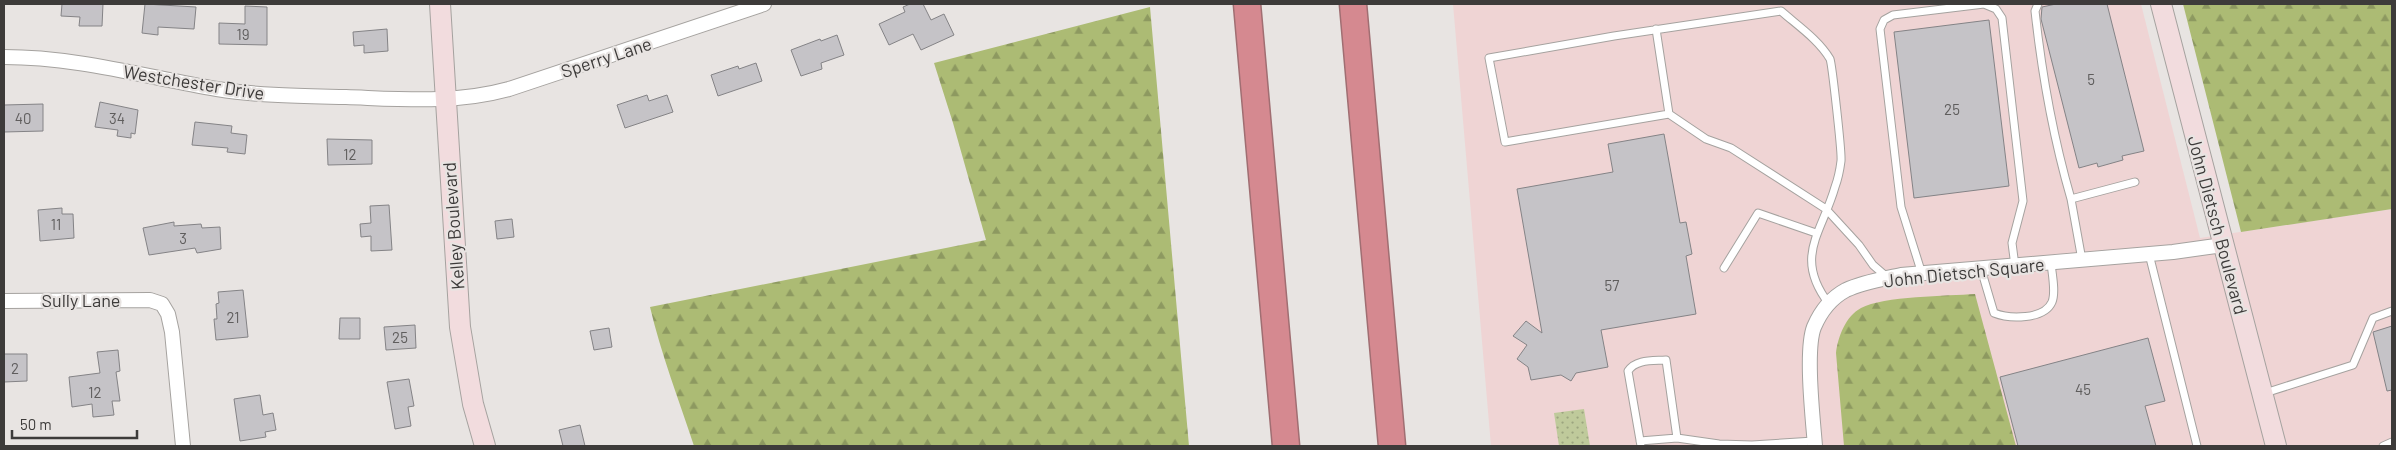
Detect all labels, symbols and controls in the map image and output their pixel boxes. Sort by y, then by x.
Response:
house number: 19 [236,25,250,43]
street label: Sperry Lane [558,32,654,82]
street label: Westchester Drive [122,60,266,104]
house number: 5 [2087,70,2095,88]
house number: 25 [1944,100,1960,118]
house number: 40 [15,109,31,127]
house number: 34 [109,109,125,127]
street label: John Dietsch Boulevard [2184,133,2252,317]
house number: 12 [343,145,357,163]
street label: Kelley Boulevard [438,161,468,291]
house number: 11 [51,215,61,233]
house number: 3 [179,229,187,247]
street label: John Dietsch Square [1882,253,2046,291]
house number: 57 [1605,276,1619,294]
street label: Sully Lane [42,289,120,311]
house number: 21 [226,308,240,326]
house number: 25 [392,328,408,346]
house number: 2 [11,359,19,377]
house number: 45 [2075,380,2091,398]
house number: 12 [88,383,102,401]
scale bar [12,408,138,440]
text: 50 m [20,415,52,433]

